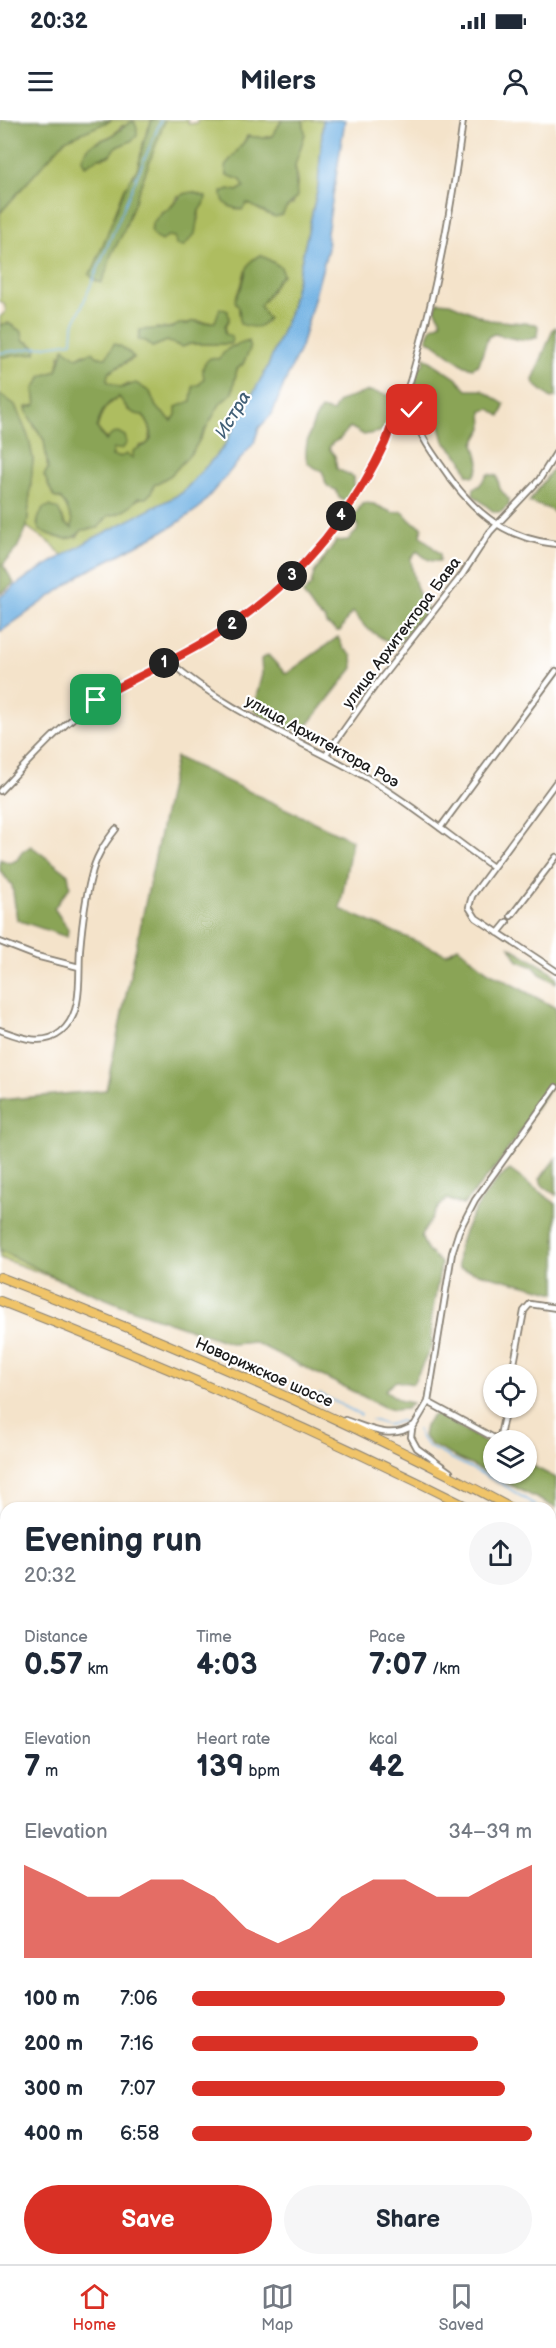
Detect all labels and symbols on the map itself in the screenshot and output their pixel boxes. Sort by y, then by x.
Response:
pin [386,384,437,435]
water label: Истра [211,388,255,442]
pin: 4 [326,501,356,531]
street label: улица Архитектора Бава [339,553,466,713]
pin: 3 [277,561,307,591]
pin: 2 [217,610,247,640]
pin: 1 [149,648,179,678]
pin [70,674,121,725]
street label: улица Архитектора Роэ [242,692,402,792]
street label: Новорижское шоссе [192,1334,336,1412]

